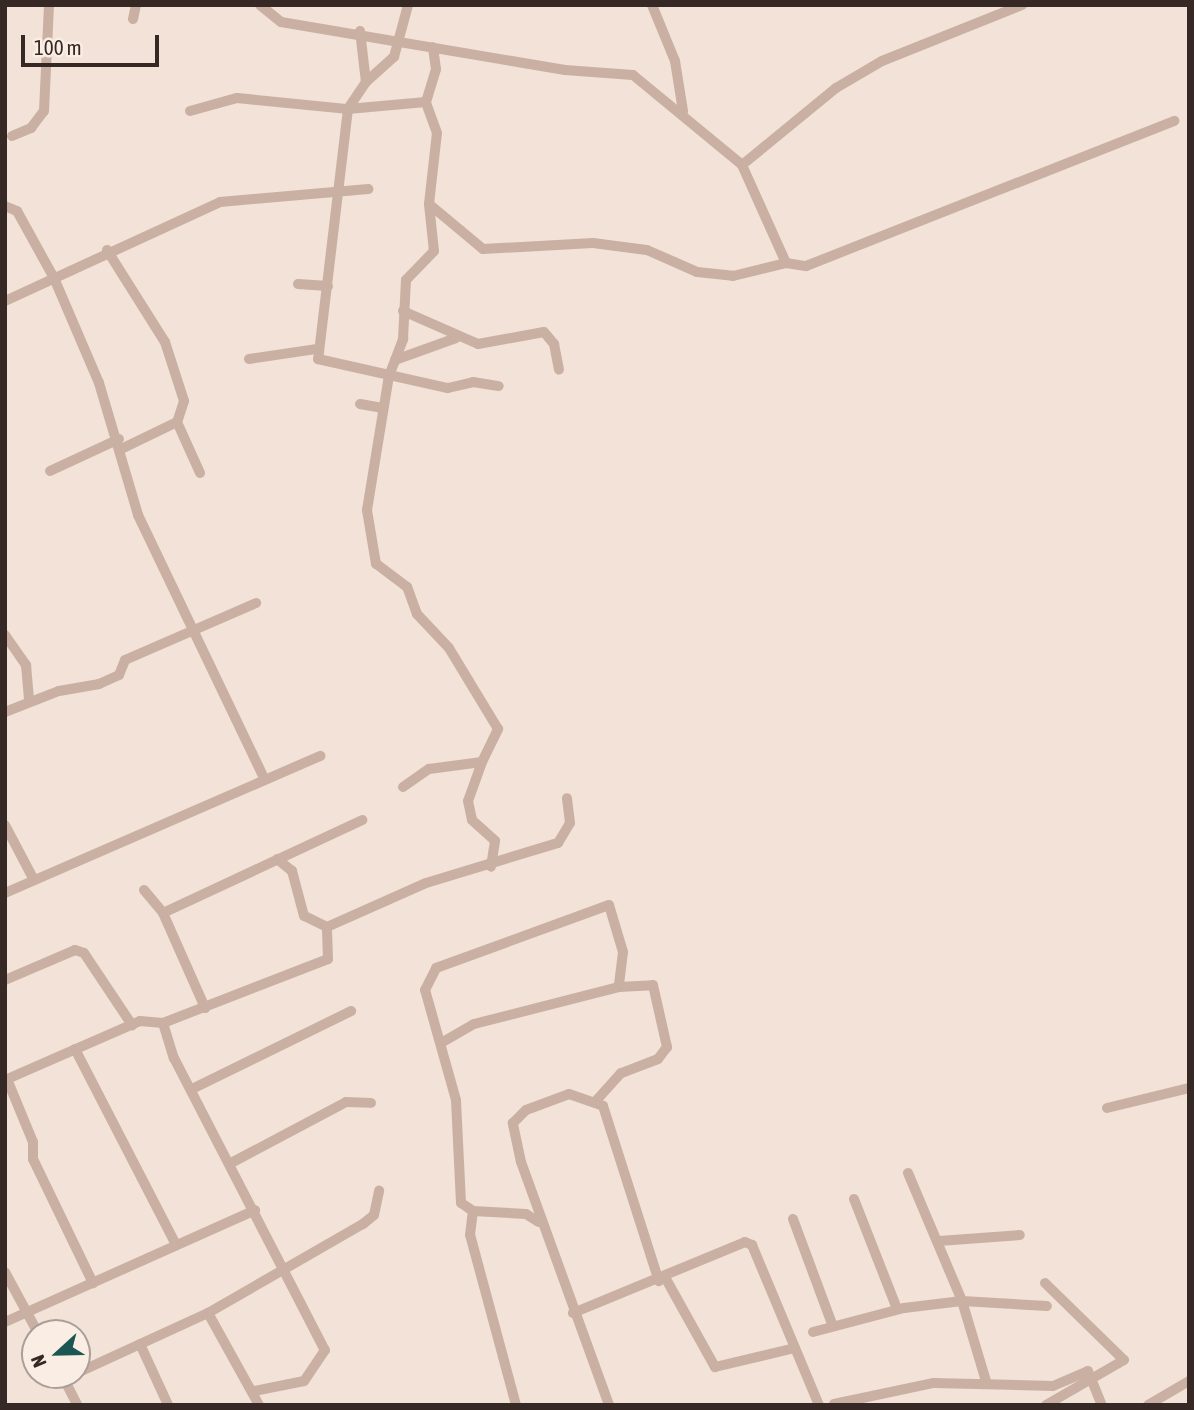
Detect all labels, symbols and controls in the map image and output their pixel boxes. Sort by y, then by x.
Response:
scale bar [24,21,163,65]
text: 100 m [34,35,82,59]
north arrow [21,1319,91,1389]
text: N [26,1352,51,1370]

